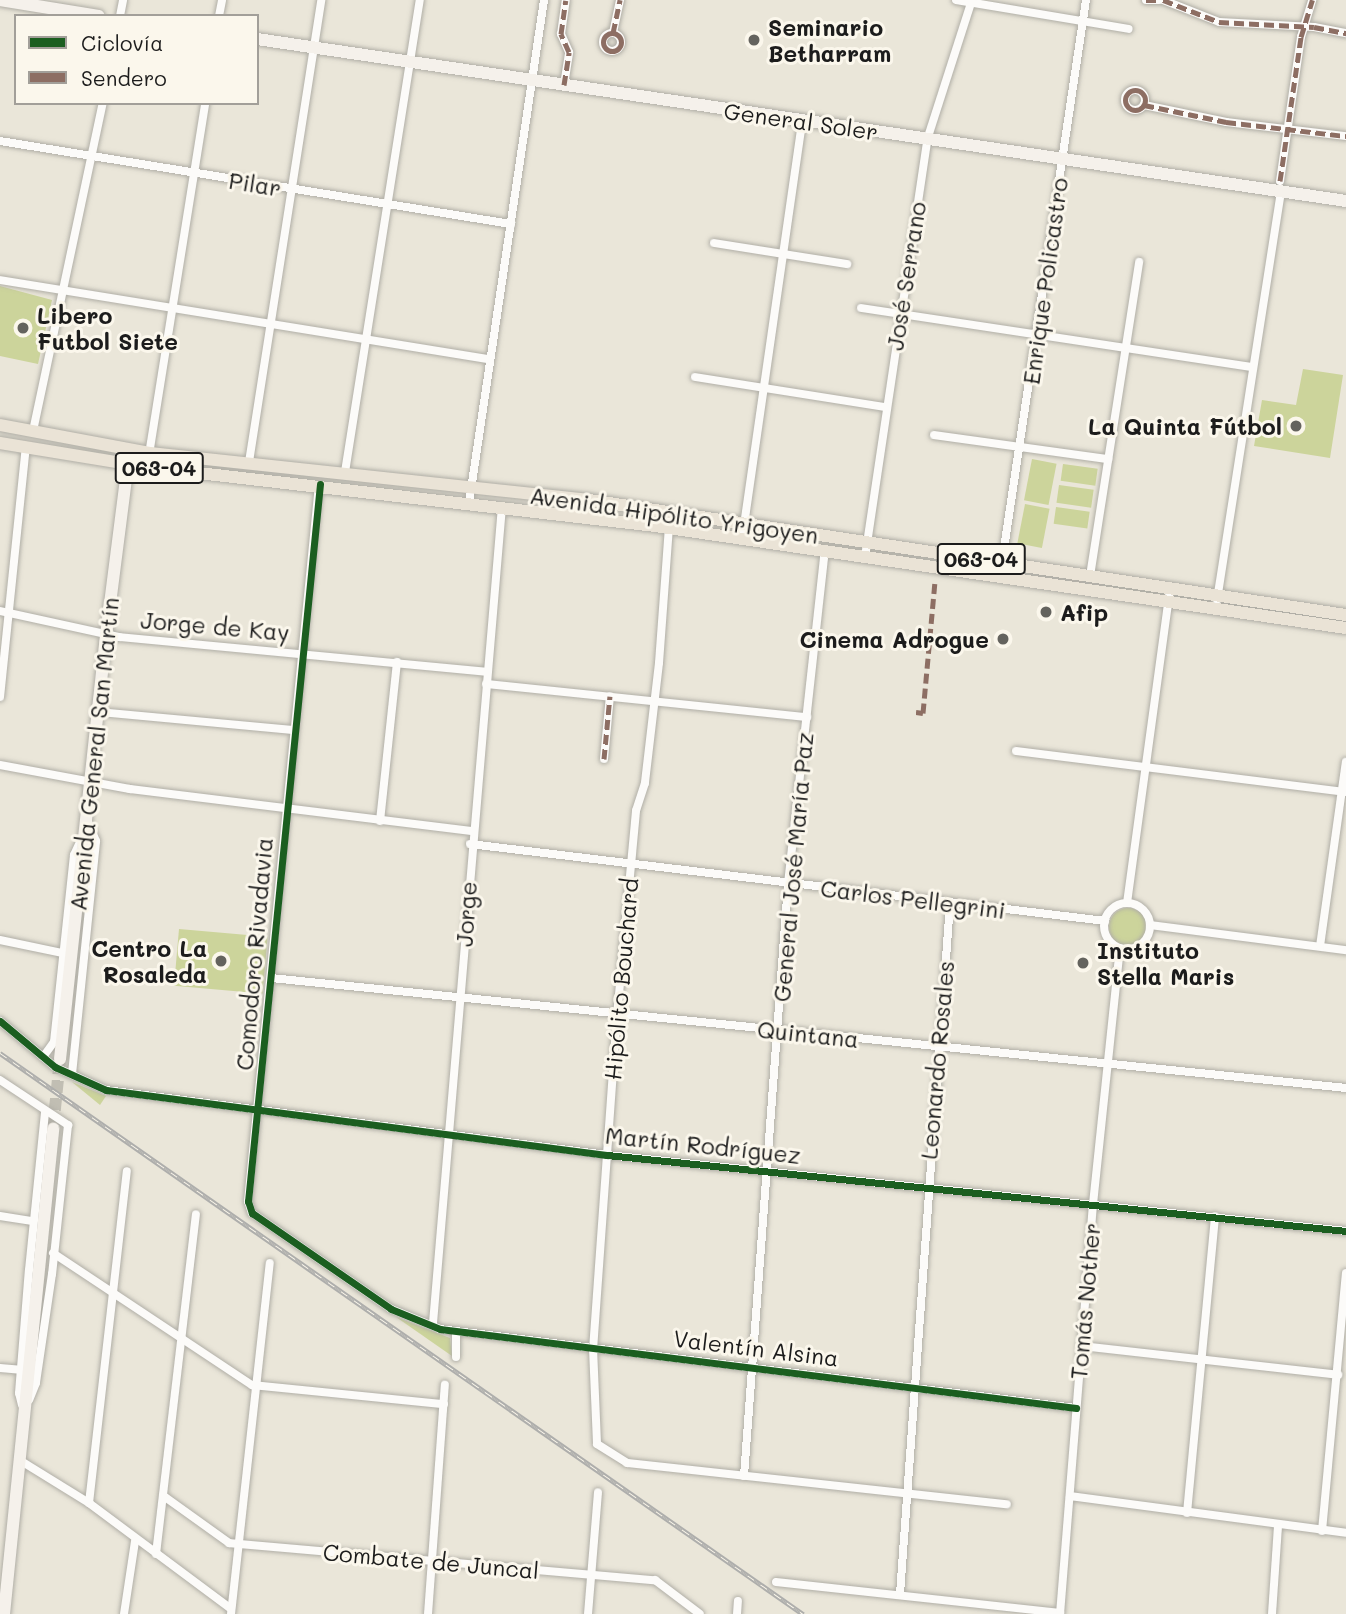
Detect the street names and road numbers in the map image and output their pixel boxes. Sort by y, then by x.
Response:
street label: General Soler [722,97,880,145]
street label: Pilar [227,166,283,202]
street label: Enrique Policastro [1017,176,1073,386]
street label: José Serrano [881,200,931,352]
road number: 063-04 [114,450,204,486]
street label: Avenida Hipólito Yrigoyen [528,481,820,549]
road number: 063-04 [936,542,1026,576]
street label: Avenida General San Martín [64,596,124,912]
street label: Jorge de Kay [139,606,291,646]
street label: General José María Paz [767,731,819,1003]
street label: Comodoro Rivadavia [230,836,278,1072]
street label: Carlos Pellegrini [819,874,1007,924]
street label: Hipólito Bouchard [598,877,644,1081]
street label: Jorge [450,880,482,948]
street label: Leonardo Rosales [915,960,959,1160]
street label: Quintana [756,1015,860,1053]
street label: Martín Rodríguez [604,1121,802,1169]
street label: Tomás Nother [1064,1222,1106,1380]
street label: Valentín Alsina [672,1324,840,1372]
street label: Combate de Juncal [322,1538,540,1584]

